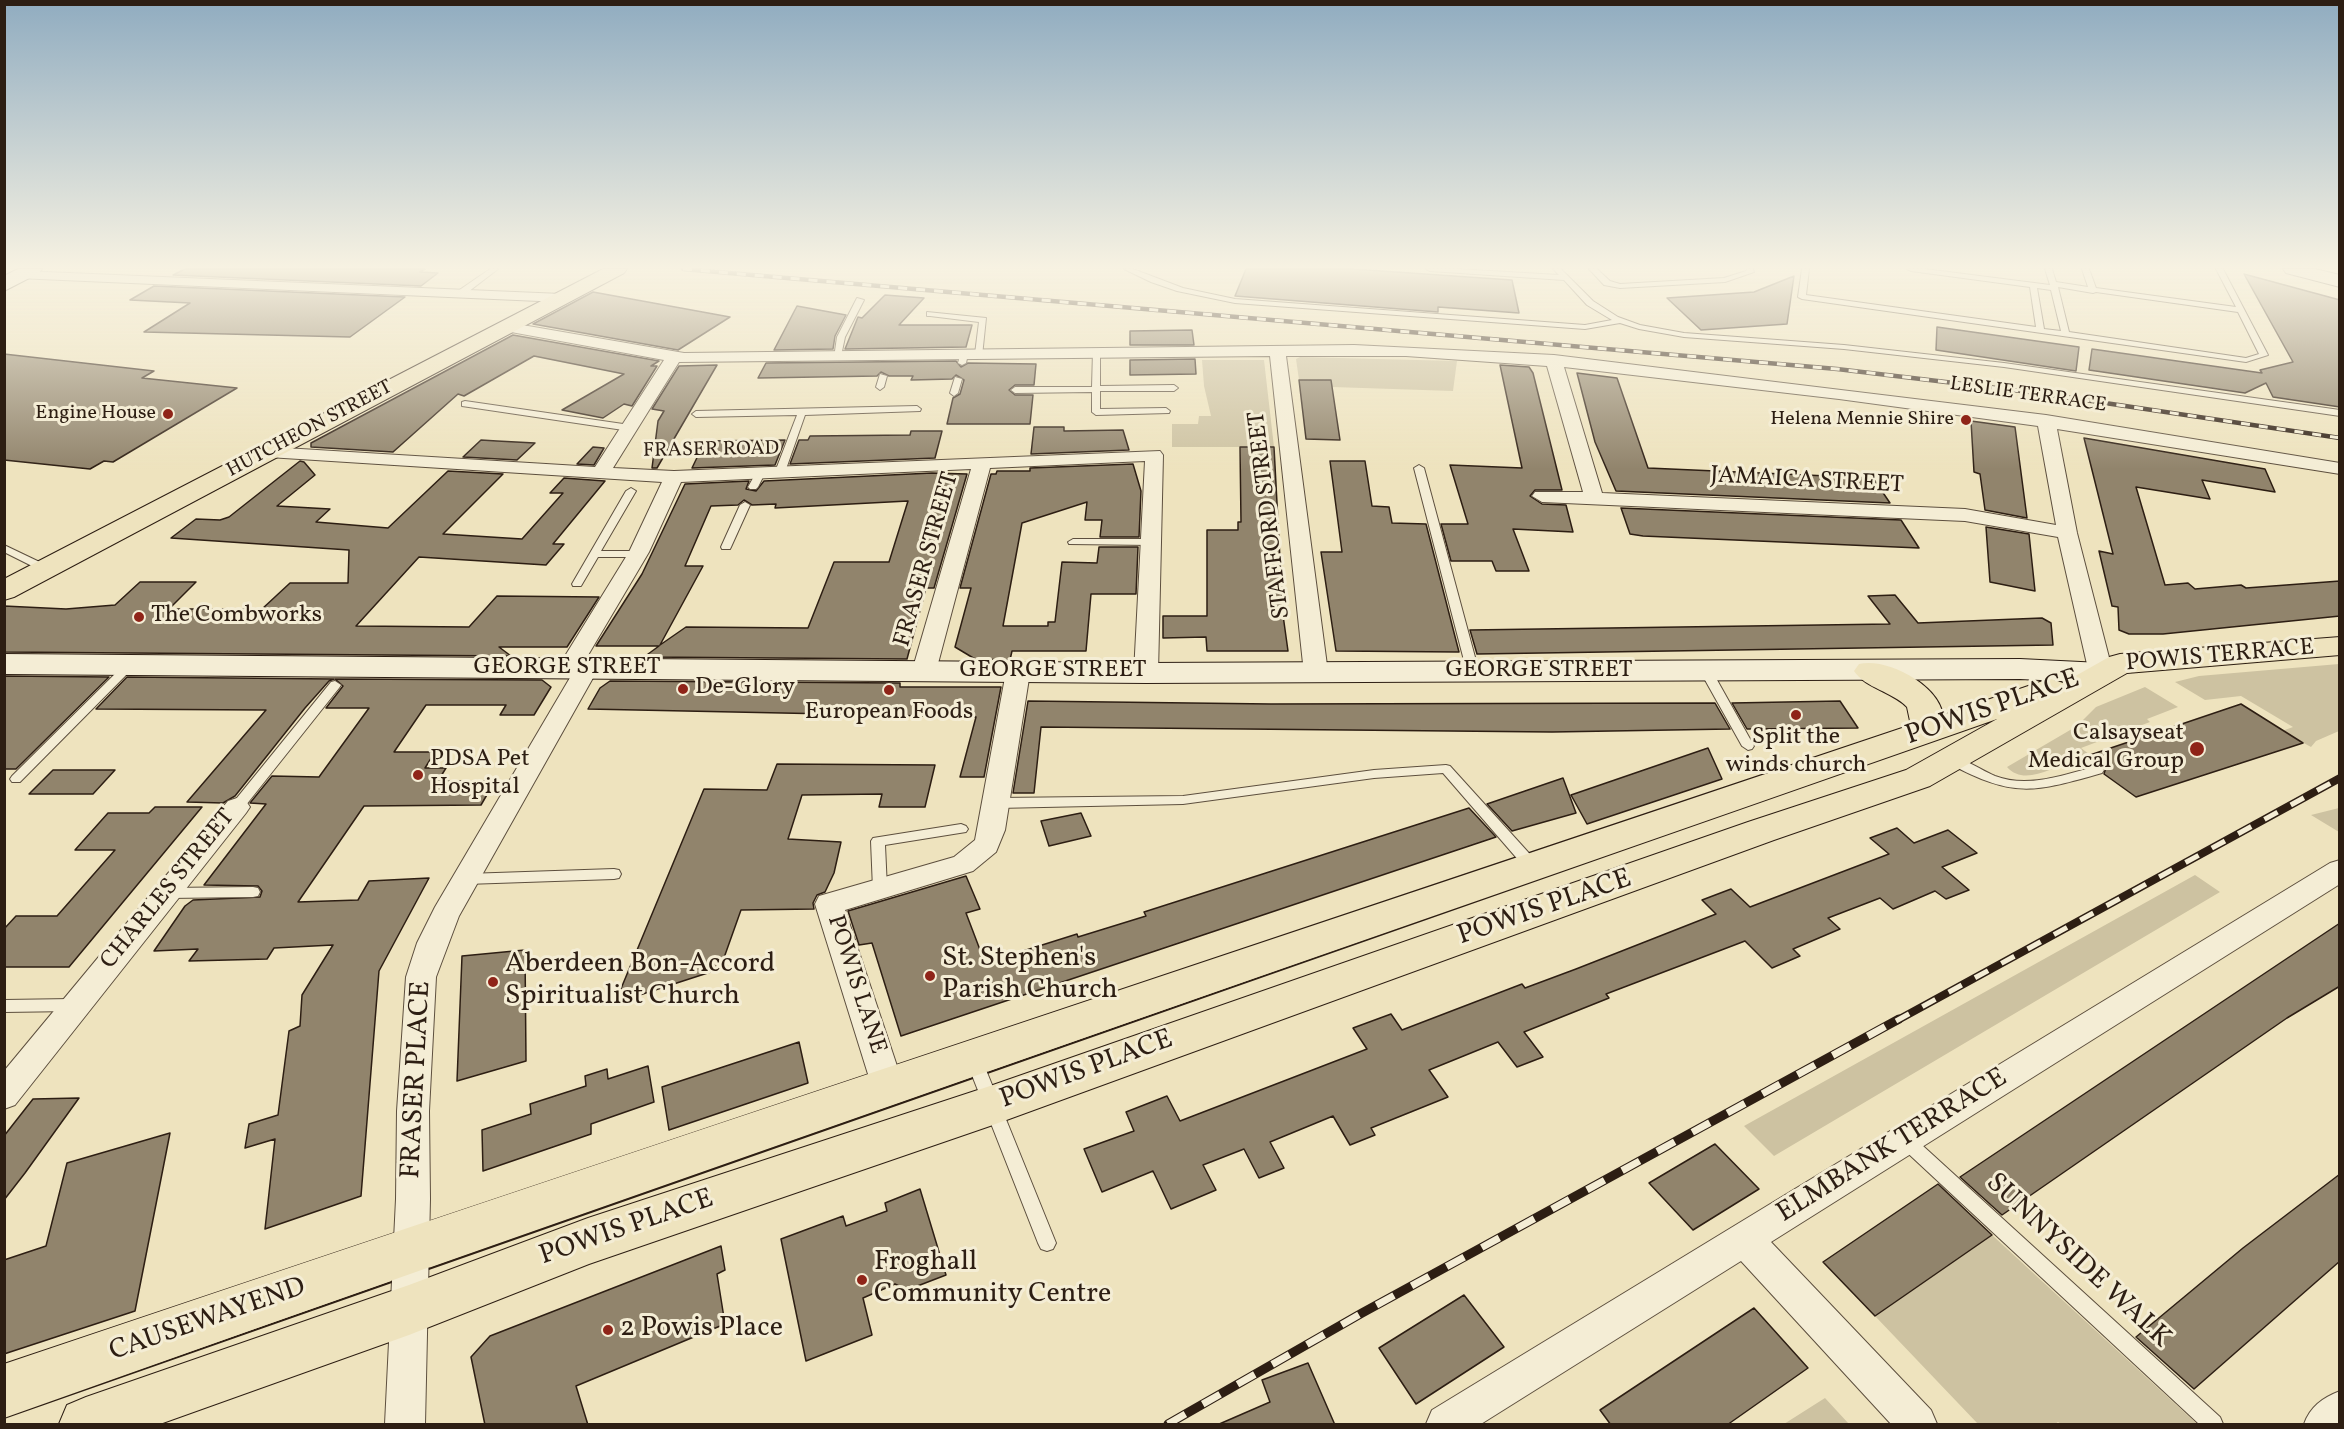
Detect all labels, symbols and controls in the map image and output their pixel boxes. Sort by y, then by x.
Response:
street label: LESLIE TERRACE [1948,373,2108,419]
street label: HUTCHEON STREET [223,376,397,484]
place label: Engine House [35,402,156,426]
marker: Engine House [161,407,175,421]
place label: Helena Mennie Shire [1770,408,1954,432]
street label: STAFFORD STREET [1244,409,1298,621]
marker: Helena Mennie Shire [1959,413,1973,427]
street label: FRASER ROAD [643,438,779,464]
street label: JAMAICA STREET [1709,463,1905,501]
street label: FRASER STREET [889,469,967,651]
place label: The Combworks [151,603,322,631]
marker: The Combworks [132,610,146,624]
street label: POWIS TERRACE [2125,634,2315,680]
street label: GEORGE STREET [473,655,661,683]
street label: GEORGE STREET [959,658,1147,686]
street label: GEORGE STREET [1445,658,1633,686]
street label: POWIS PLACE [1902,664,2084,754]
place label: De-Glory [695,675,795,703]
marker: De-Glory [676,682,690,696]
marker: European Foods [882,683,896,697]
place label: European Foods [805,700,973,728]
marker: Split the winds church [1789,708,1803,722]
place label: Calsayseat Medical Group [2028,721,2184,777]
place label: Split the winds church [1725,725,1867,781]
marker: Calsayseat Medical Group [2188,740,2206,758]
place label: PDSA Pet Hospital [430,747,530,803]
marker: PDSA Pet Hospital [411,768,425,782]
street label: CHARLES STREET [96,804,242,976]
street label: POWIS PLACE [1454,864,1636,954]
street label: POWIS LANE [819,912,891,1058]
place label: St. Stephen's Parish Church [942,943,1118,1009]
place label: Aberdeen Bon-Accord Spiritualist Church [505,949,775,1015]
marker: St. Stephen's Parish Church [923,969,937,983]
marker: Aberdeen Bon-Accord Spiritualist Church [486,975,500,989]
street label: FRASER PLACE [396,980,440,1180]
street label: POWIS PLACE [996,1024,1178,1118]
street label: ELMBANK TERRACE [1772,1062,2014,1232]
street label: SUNNYSIDE WALK [1977,1168,2177,1356]
street label: POWIS PLACE [536,1184,718,1274]
place label: Froghall Community Centre [874,1247,1111,1313]
street label: CAUSEWAYEND [106,1272,310,1370]
marker: Froghall Community Centre [855,1273,869,1287]
place label: 2 Powis Place [620,1313,783,1347]
marker: 2 Powis Place [601,1323,615,1337]

